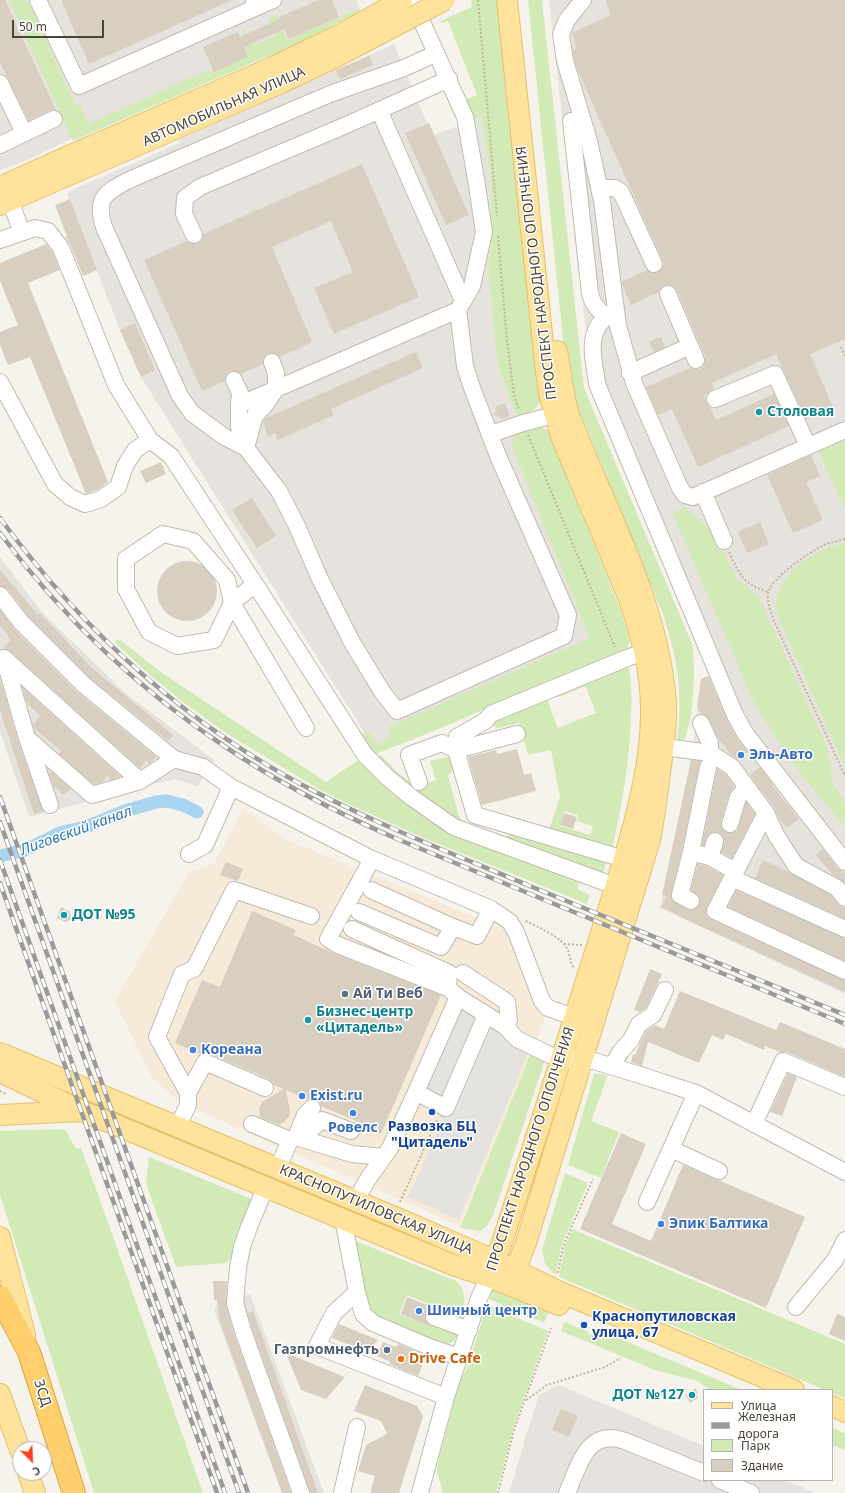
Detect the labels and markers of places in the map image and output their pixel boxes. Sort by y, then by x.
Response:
place label: Столовая [767,404,834,420]
marker: Столовая [754,407,764,417]
place label: Эль-Авто [749,747,813,763]
marker: Эль-Авто [736,750,746,760]
place label: ДОТ №95 [72,907,136,923]
marker: ДОТ №95 [59,910,69,920]
place label: Ай Ти Веб [353,986,423,1002]
marker: Ай Ти Веб [340,989,350,999]
place label: Бизнес-центр «Цитадель» [316,1004,413,1036]
marker: Бизнес-центр «Цитадель» [303,1015,313,1025]
place label: Кореана [201,1042,262,1058]
marker: Кореана [188,1045,198,1055]
place label: Exist.ru [310,1088,363,1104]
marker: Exist.ru [297,1091,307,1101]
marker: Развозка БЦ "Цитадель" [427,1107,437,1117]
marker: Ровелс [348,1108,358,1118]
place label: Развозка БЦ "Цитадель" [388,1119,476,1152]
place label: Ровелс [328,1120,378,1136]
place label: Эпик Балтика [669,1216,768,1232]
marker: Эпик Балтика [656,1219,666,1229]
place label: Шинный центр [427,1303,537,1319]
marker: Шинный центр [414,1306,424,1316]
place label: Краснопутиловская улица, 67 [592,1309,736,1342]
marker: Краснопутиловская улица, 67 [579,1320,589,1330]
place label: Газпромнефть [274,1342,379,1358]
marker: Газпромнефть [382,1345,392,1355]
place label: Drive Cafe [409,1351,481,1367]
marker: Drive Cafe [396,1354,406,1364]
place label: ДОТ №127 [612,1387,684,1403]
marker: ДОТ №127 [687,1390,697,1400]

